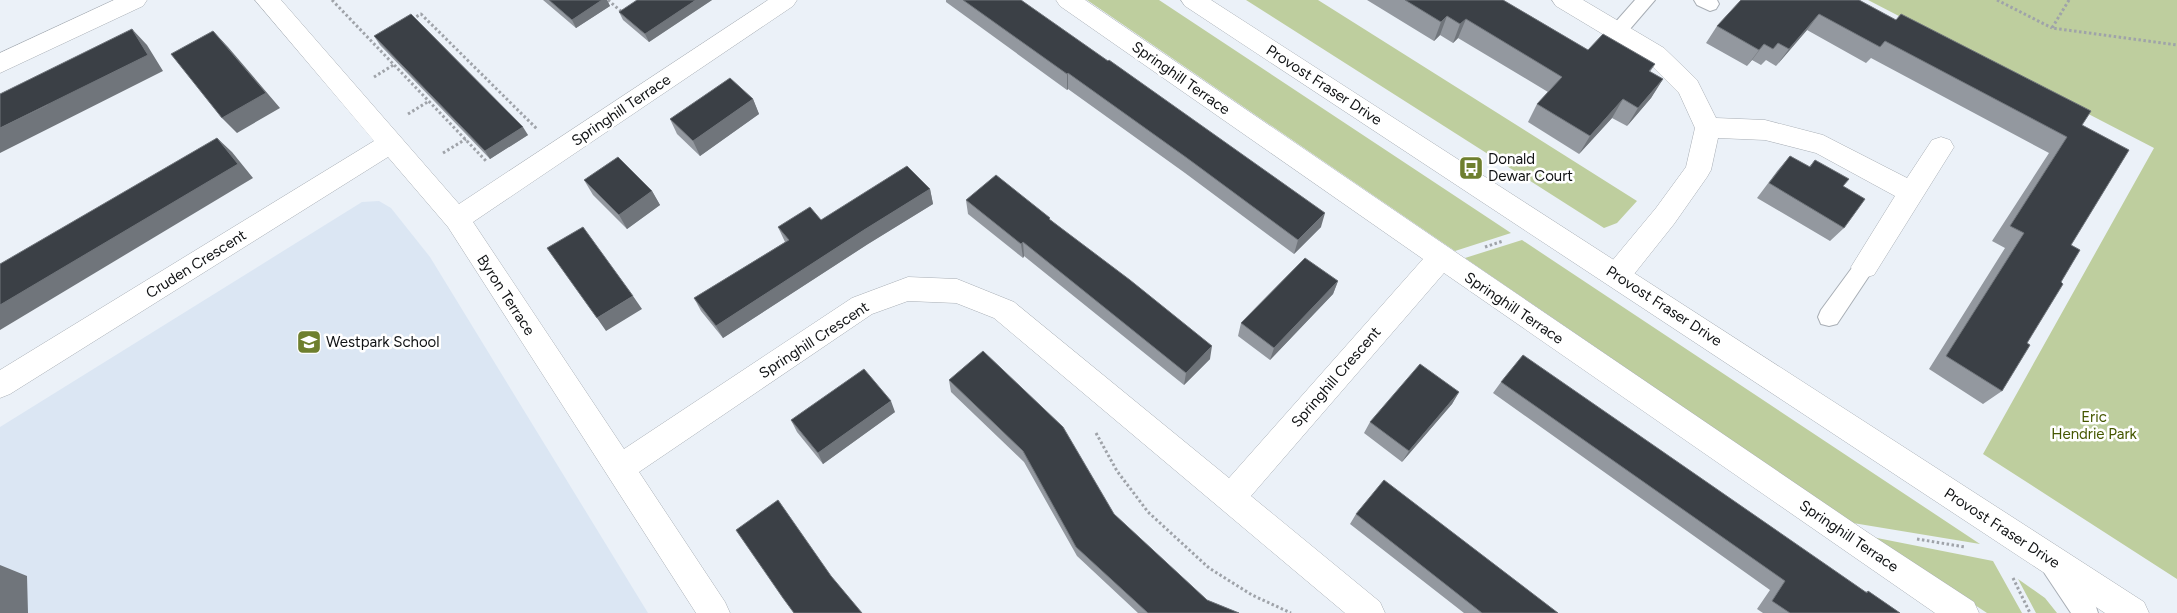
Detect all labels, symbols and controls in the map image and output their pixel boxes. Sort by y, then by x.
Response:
street label: Springhill Terrace [1128,37,1234,119]
street label: Provost Fraser Drive [1263,41,1385,129]
street label: Springhill Terrace [568,70,674,150]
place label: Donald Dewar Court [1488,150,1573,185]
bus stop icon: Donald Dewar Court [1458,155,1484,181]
street label: Cruden Crescent [143,226,250,302]
street label: Byron Terrace [473,251,539,339]
street label: Provost Fraser Drive [1603,262,1725,350]
street label: Springhill Terrace [1461,268,1567,348]
street label: Springhill Crescent [756,298,873,382]
street label: Springhill Crescent [1287,323,1385,431]
school or university icon: Westpark School [296,329,322,355]
place label: Westpark School [326,333,440,351]
park label: Eric Hendrie Park [2051,408,2138,443]
street label: Provost Fraser Drive [1941,484,2063,572]
street label: Springhill Terrace [1796,496,1902,576]

